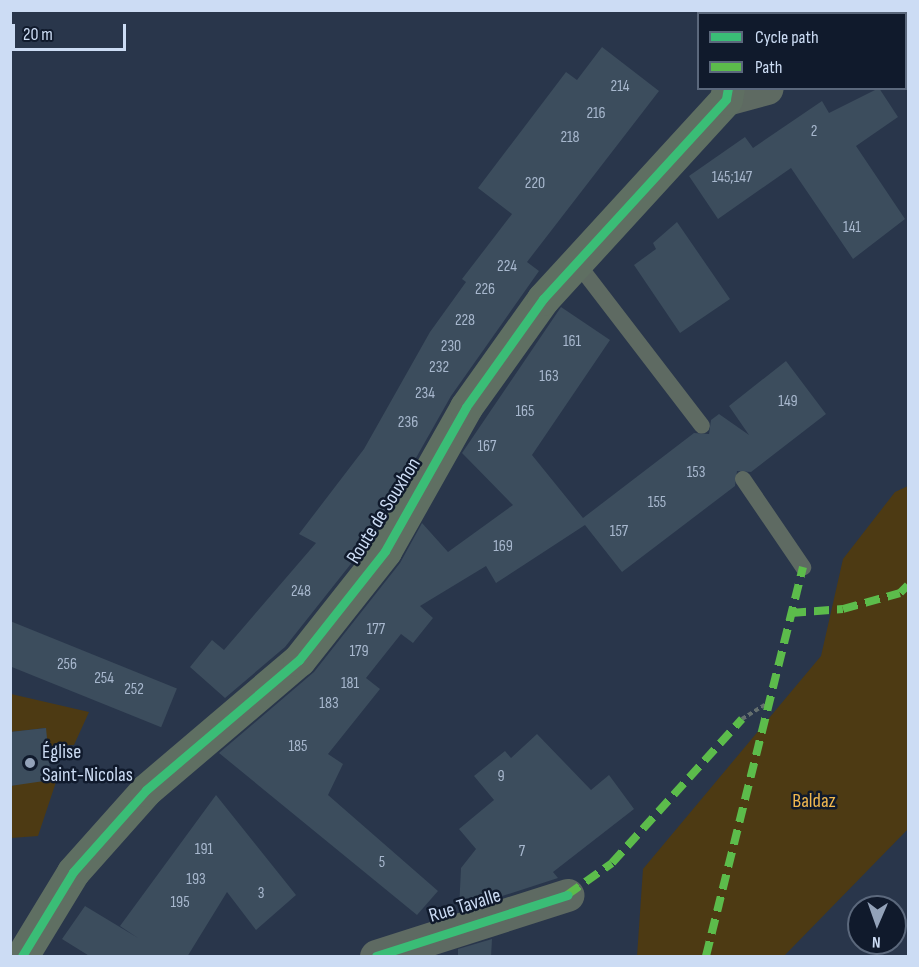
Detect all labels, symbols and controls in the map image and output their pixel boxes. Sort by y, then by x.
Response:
scale bar [15,12,129,50]
legend [697,12,907,90]
text: 20 m [23,24,53,45]
text: Cycle path [755,27,819,48]
text: Path [755,57,783,78]
house number: 214 [611,77,629,97]
house number: 216 [586,104,606,124]
house number: 2 [811,122,817,142]
house number: 218 [560,128,580,148]
house number: 145;147 [712,168,752,188]
house number: 220 [525,174,545,194]
house number: 141 [843,218,861,238]
house number: 224 [497,257,517,277]
house number: 226 [475,280,495,300]
house number: 228 [455,311,475,331]
house number: 161 [563,332,581,352]
house number: 230 [441,337,461,357]
house number: 232 [429,358,449,378]
house number: 163 [539,367,559,387]
house number: 234 [415,384,435,404]
house number: 149 [778,392,798,412]
house number: 165 [515,402,535,422]
house number: 236 [398,413,418,433]
house number: 167 [477,437,497,457]
street label: Route de Souxhon [342,454,426,568]
house number: 153 [687,463,705,483]
house number: 155 [648,493,666,513]
house number: 157 [610,522,628,542]
house number: 169 [493,537,513,557]
house number: 248 [291,582,311,602]
house number: 177 [367,620,385,640]
house number: 179 [349,642,369,662]
house number: 256 [57,655,77,675]
house number: 254 [94,669,114,689]
house number: 181 [341,674,359,694]
house number: 252 [124,680,144,700]
house number: 183 [319,694,339,714]
house number: 185 [288,737,308,757]
place label: Église Saint-Nicolas [42,740,133,787]
marker: Église Saint-Nicolas [23,756,37,770]
house number: 9 [497,767,505,787]
park label: Baldaz [792,789,836,813]
house number: 191 [195,840,213,860]
house number: 7 [519,842,525,862]
house number: 5 [379,853,385,873]
house number: 193 [186,870,206,890]
house number: 3 [258,884,264,904]
street label: Rue Tavalle [426,884,504,928]
house number: 195 [170,893,190,913]
north arrow [847,895,907,955]
text: N [872,932,881,951]

